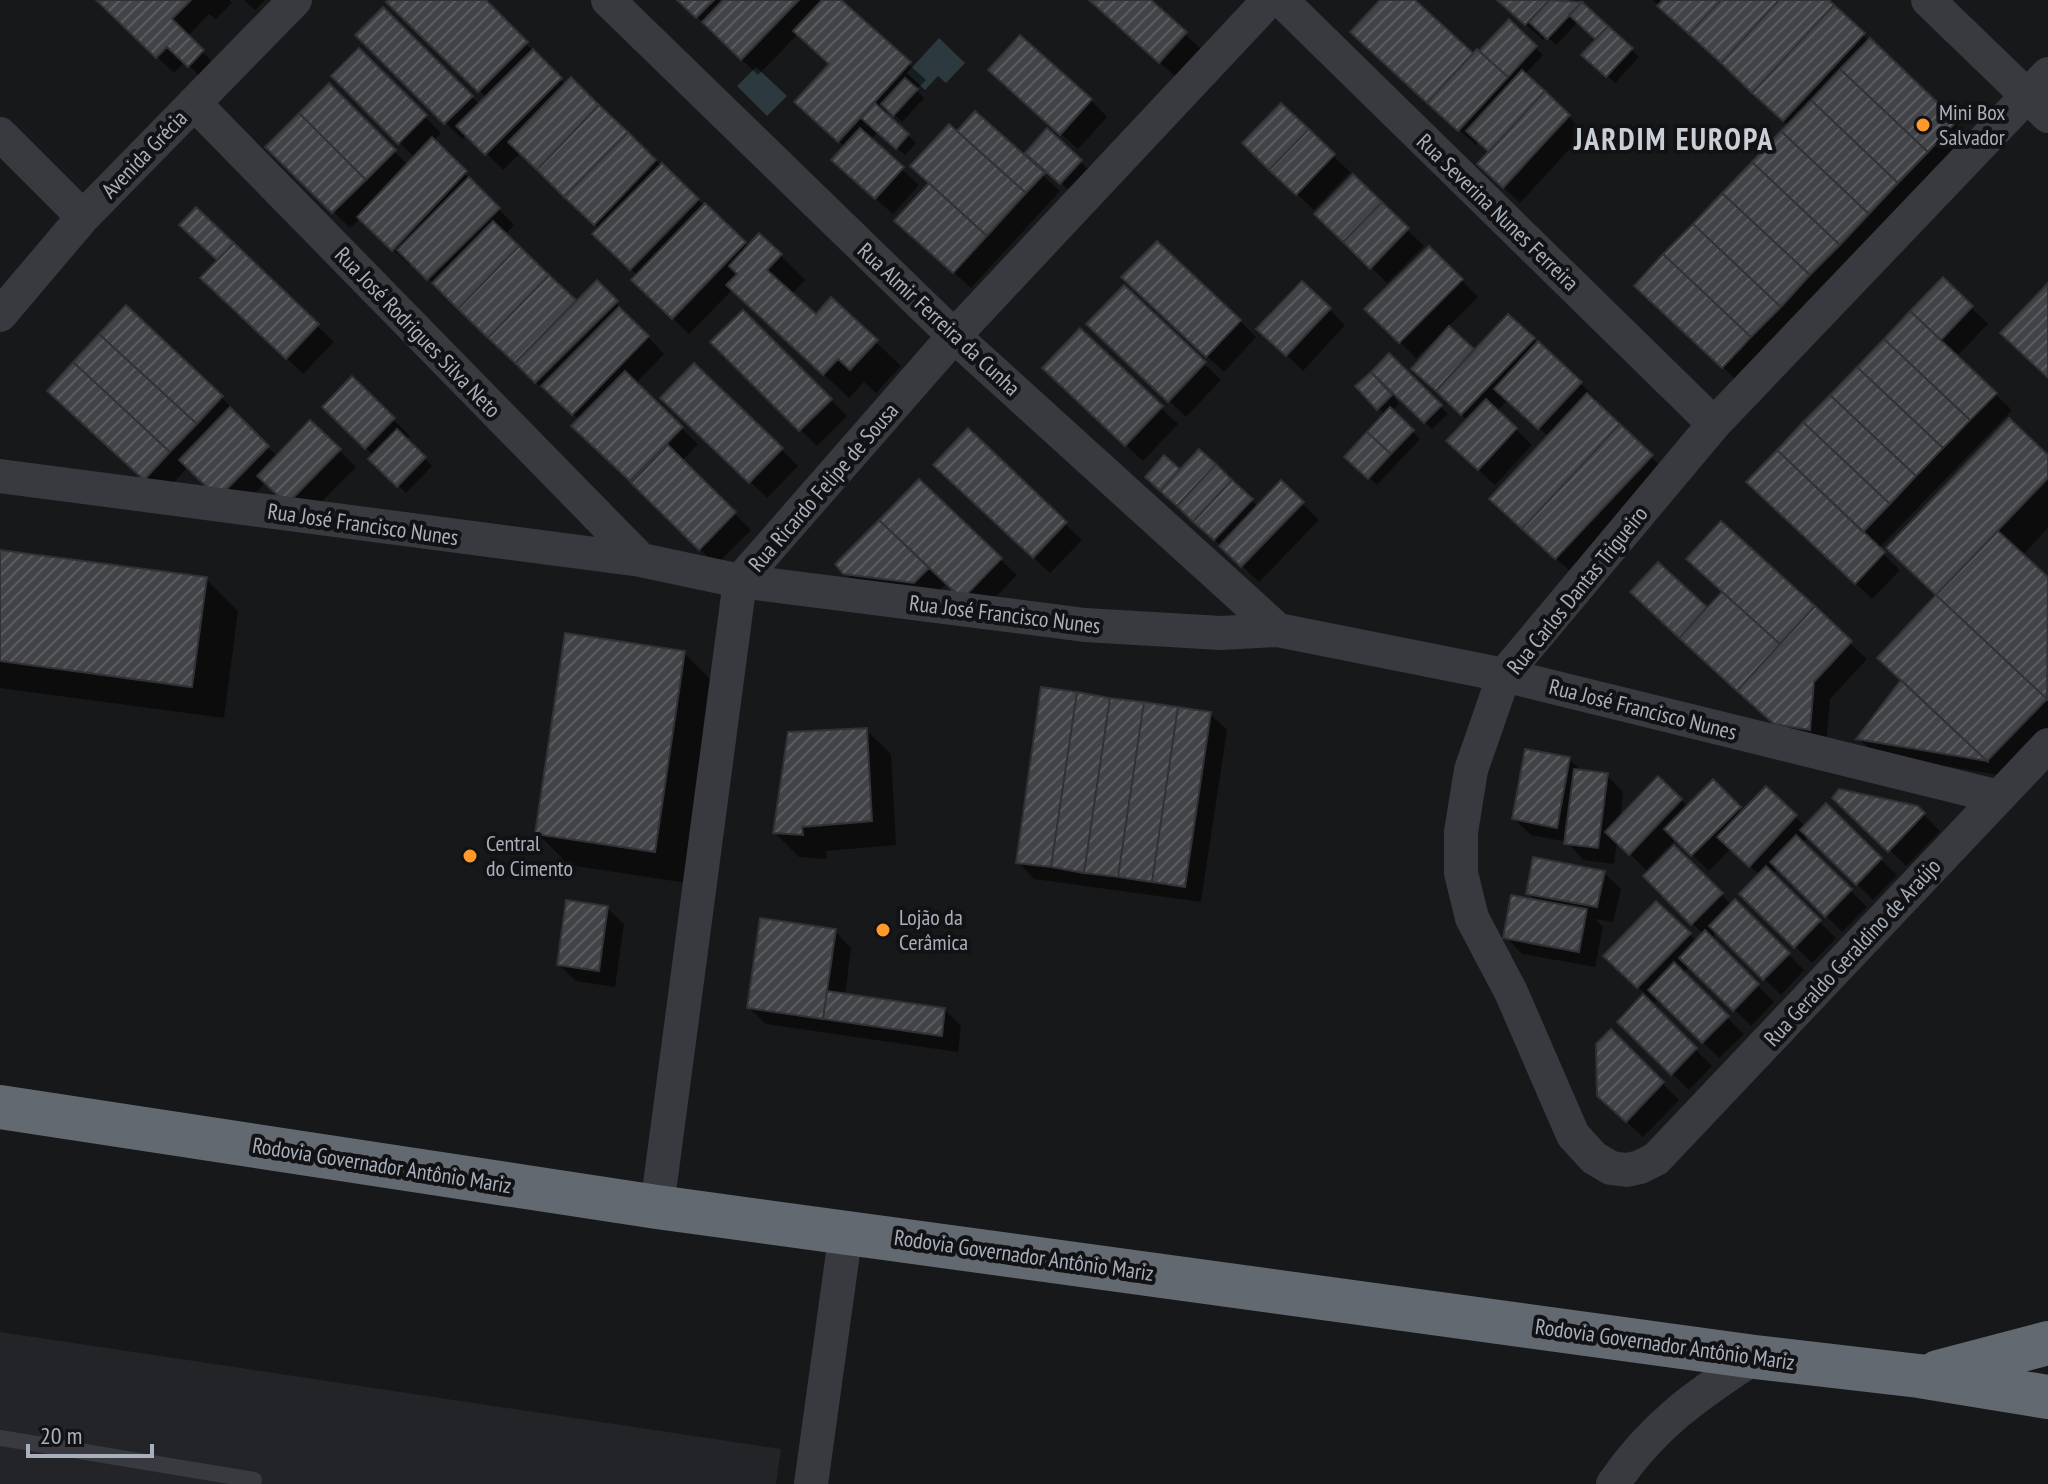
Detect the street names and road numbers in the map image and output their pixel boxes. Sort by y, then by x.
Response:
street label: Avenida Grécia [95,104,193,204]
street label: Rua Severina Nunes Ferreira [1411,127,1585,297]
street label: Rua Almir Ferreira da Cunha [852,236,1026,402]
street label: Rua José Rodrigues Silva Neto [329,241,507,423]
street label: Rua Ricardo Felipe de Sousa [742,397,904,577]
street label: Rua José Francisco Nunes [266,497,460,551]
street label: Rua Carlos Dantas Trigueiro [1501,500,1653,680]
street label: Rua José Francisco Nunes [908,588,1102,640]
street label: Rua José Francisco Nunes [1546,672,1740,746]
street label: Rua Geraldo Geraldino de Araújo [1758,852,1946,1052]
street label: Rodovia Governador Antônio Mariz [251,1131,514,1199]
street label: Rodovia Governador Antônio Mariz [892,1223,1156,1287]
street label: Rodovia Governador Antônio Mariz [1533,1312,1797,1376]

